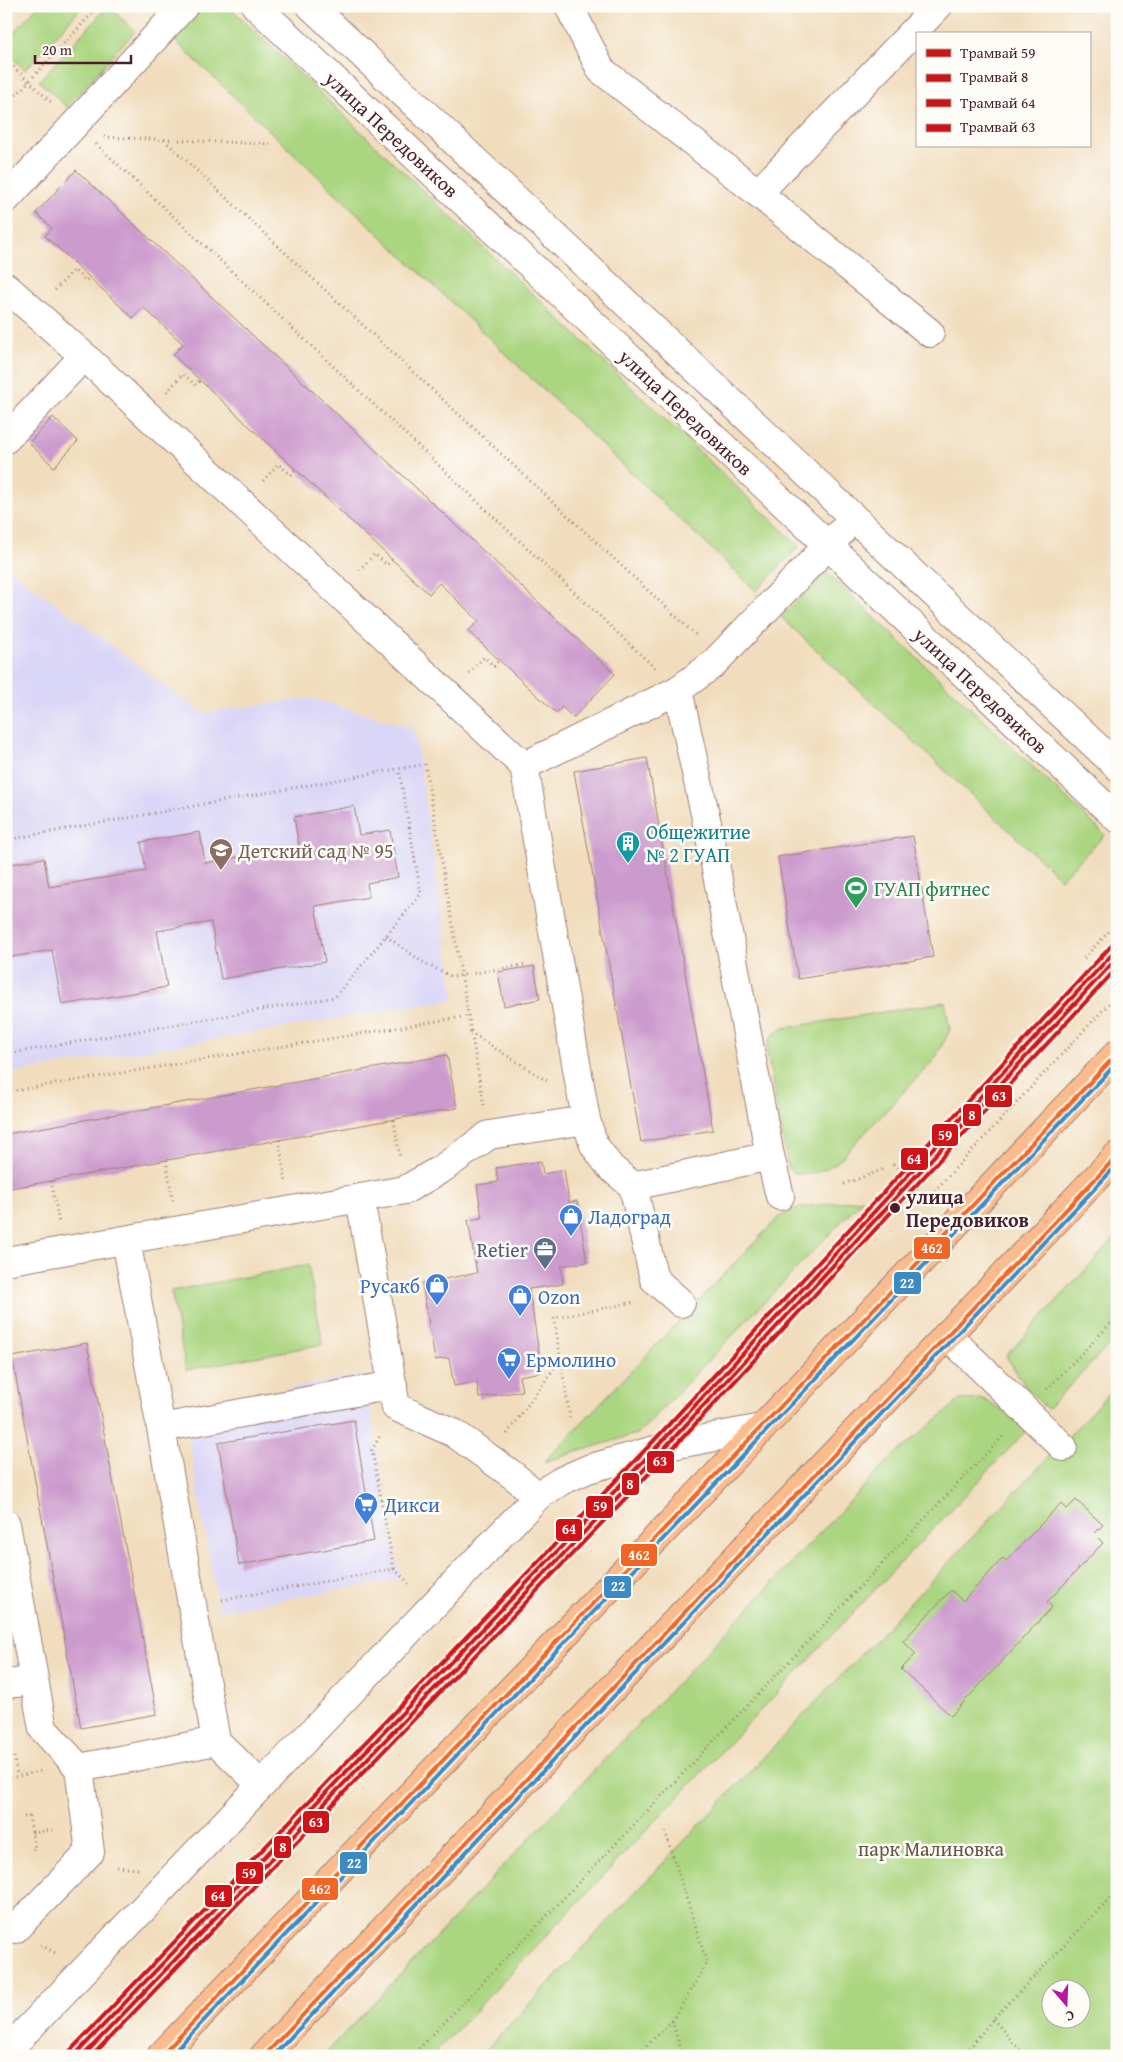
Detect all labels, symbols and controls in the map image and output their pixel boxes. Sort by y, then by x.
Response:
scale bar [35,32,131,64]
legend [916,32,1090,148]
text: 20 m [42,39,73,60]
text: Трамвай 59 [960,42,1035,63]
street label: улица Передовиков [318,63,466,204]
text: Трамвай 8 [960,66,1028,87]
text: Трамвай 64 [960,92,1035,113]
text: Трамвай 63 [960,116,1035,137]
street label: улица Передовиков [612,341,760,482]
street label: улица Передовиков [907,619,1055,760]
place label: Общежитие № 2 ГУАП [646,817,751,869]
building icon: Общежитие № 2 ГУАП [615,830,641,864]
place label: Детский сад № 95 [237,836,394,865]
school or university icon: Детский сад № 95 [208,837,234,871]
place label: ГУАП фитнес [874,874,990,903]
sports icon: ГУАП фитнес [843,875,869,909]
line badge: 63 [984,1084,1013,1108]
text: 63 [992,1086,1006,1106]
line badge: 8 [962,1103,982,1127]
text: 8 [968,1105,976,1125]
line badge: 59 [931,1123,959,1147]
text: 59 [938,1125,952,1145]
line badge: 64 [900,1147,929,1171]
text: 64 [907,1149,921,1169]
place label: улица Передовиков [905,1182,1029,1234]
marker: улица Передовиков [888,1201,902,1215]
place label: Ладоград [588,1202,671,1231]
shop icon: Ладоград [558,1203,584,1237]
place label: Retier [477,1235,528,1264]
office icon: Retier [532,1236,558,1270]
line badge: 462 [913,1236,951,1260]
text: 462 [921,1238,943,1258]
place label: Русакб [360,1271,420,1300]
line badge: 22 [893,1271,922,1295]
shop icon: Русакб [424,1272,450,1306]
text: 22 [900,1273,914,1293]
place label: Ozon [538,1282,580,1311]
shop icon: Ozon [507,1283,533,1317]
place label: Ермолино [526,1345,616,1374]
supermarket icon: Ермолино [496,1346,522,1380]
line badge: 63 [646,1450,675,1474]
text: 63 [653,1451,667,1471]
line badge: 8 [621,1472,640,1496]
text: 8 [626,1474,634,1494]
place label: Дикси [383,1490,440,1519]
supermarket icon: Дикси [353,1491,379,1525]
line badge: 59 [585,1495,614,1519]
text: 59 [593,1496,607,1516]
line badge: 64 [555,1518,583,1542]
text: 64 [562,1519,576,1539]
line badge: 462 [620,1543,658,1567]
text: 462 [628,1545,650,1565]
line badge: 22 [603,1575,632,1599]
text: 22 [611,1576,625,1596]
line badge: 63 [302,1810,330,1834]
text: 63 [309,1812,323,1832]
park label: парк Малиновка [858,1834,1005,1863]
line badge: 8 [273,1835,292,1859]
text: 8 [279,1837,287,1857]
line badge: 22 [339,1851,368,1875]
text: 22 [347,1853,361,1873]
line badge: 59 [235,1861,264,1885]
text: 59 [242,1863,256,1883]
line badge: 462 [301,1877,339,1901]
text: 462 [309,1879,331,1899]
line badge: 64 [204,1884,233,1908]
text: 64 [211,1886,225,1906]
north arrow [1040,1980,1090,2030]
text: С [1063,2006,1077,2027]

